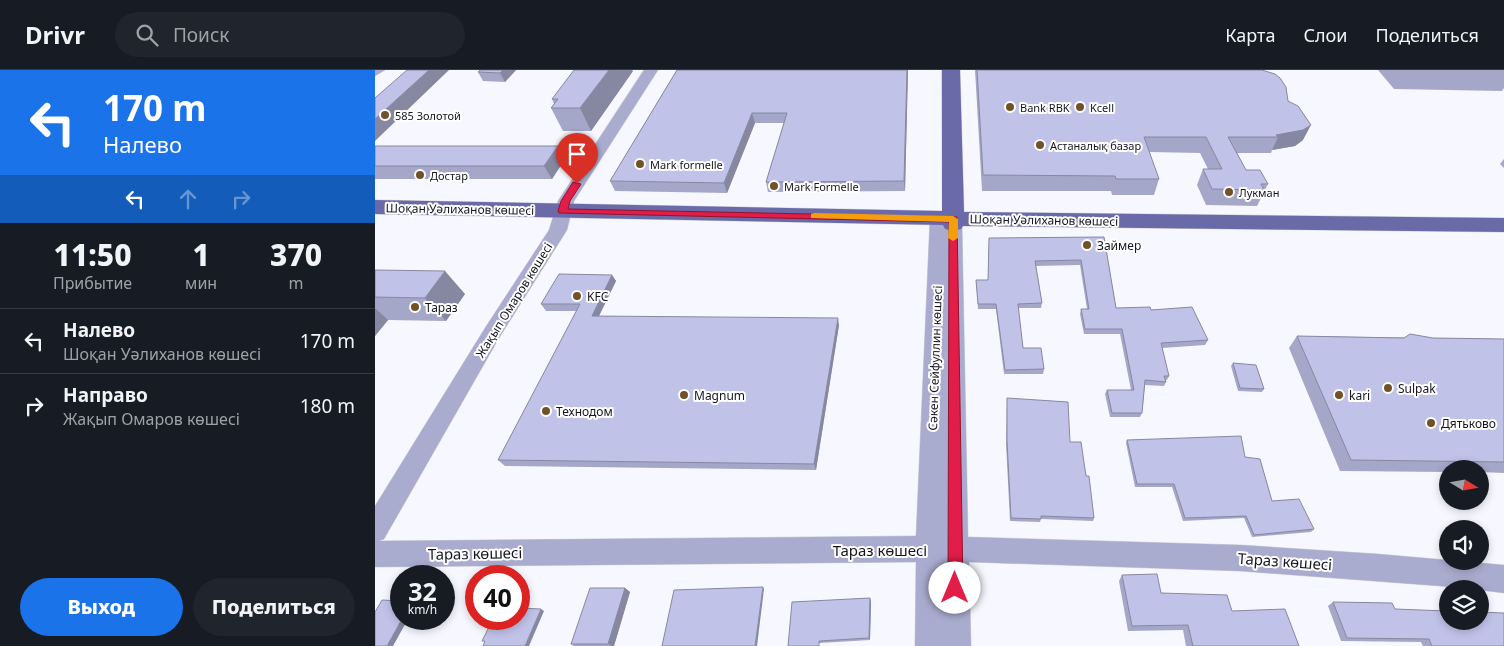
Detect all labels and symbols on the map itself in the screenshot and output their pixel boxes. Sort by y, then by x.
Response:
place label: Bank RBK [1020,100,1070,115]
place label: Kcell [1090,100,1114,115]
marker: Bank RBK [1004,101,1016,113]
marker: Kcell [1074,101,1086,113]
place label: 585 Золотой [395,108,461,123]
marker: 585 Золотой [379,109,391,121]
pin [556,133,598,184]
place label: Астаналық базар [1050,138,1141,153]
marker: Астаналық базар [1034,139,1046,151]
place label: Mark formelle [650,157,723,172]
marker: Mark formelle [634,158,646,170]
place label: Достар [430,168,468,183]
marker: Достар [414,169,426,181]
place label: Mark Formelle [784,179,859,194]
marker: Mark Formelle [768,180,780,192]
place label: Лукман [1239,185,1279,200]
marker: Лукман [1223,186,1235,198]
street label: Шоқан Уәлиханов көшесі [386,199,534,219]
street label: Шоқан Уәлиханов көшесі [970,210,1118,230]
place label: Займер [1097,237,1141,254]
street label: Жақып Омаров көшесі [472,239,556,361]
marker: Займер [1081,239,1093,251]
street label: Сәкен Сейфуллин көшесі [924,285,946,431]
place label: KFC [587,288,609,305]
marker: KFC [571,290,583,302]
place label: Тараз [425,299,458,316]
marker: Тараз [409,301,421,313]
place label: Sulpak [1398,380,1436,397]
marker: Sulpak [1382,382,1394,394]
place label: Magnum [694,387,745,404]
place label: kari [1349,387,1370,404]
marker: Magnum [678,389,690,401]
marker: kari [1333,389,1345,401]
place label: Технодом [556,403,613,420]
marker: Технодом [540,405,552,417]
place label: Дятьково [1441,415,1496,432]
marker: Дятьково [1425,417,1437,429]
north arrow [1439,460,1489,510]
street label: Тараз көшесі [833,540,927,560]
street label: Тараз көшесі [428,542,522,564]
street label: Тараз көшесі [1237,548,1333,574]
position arrow [928,561,980,613]
speed limit sign: 40 [465,565,530,630]

